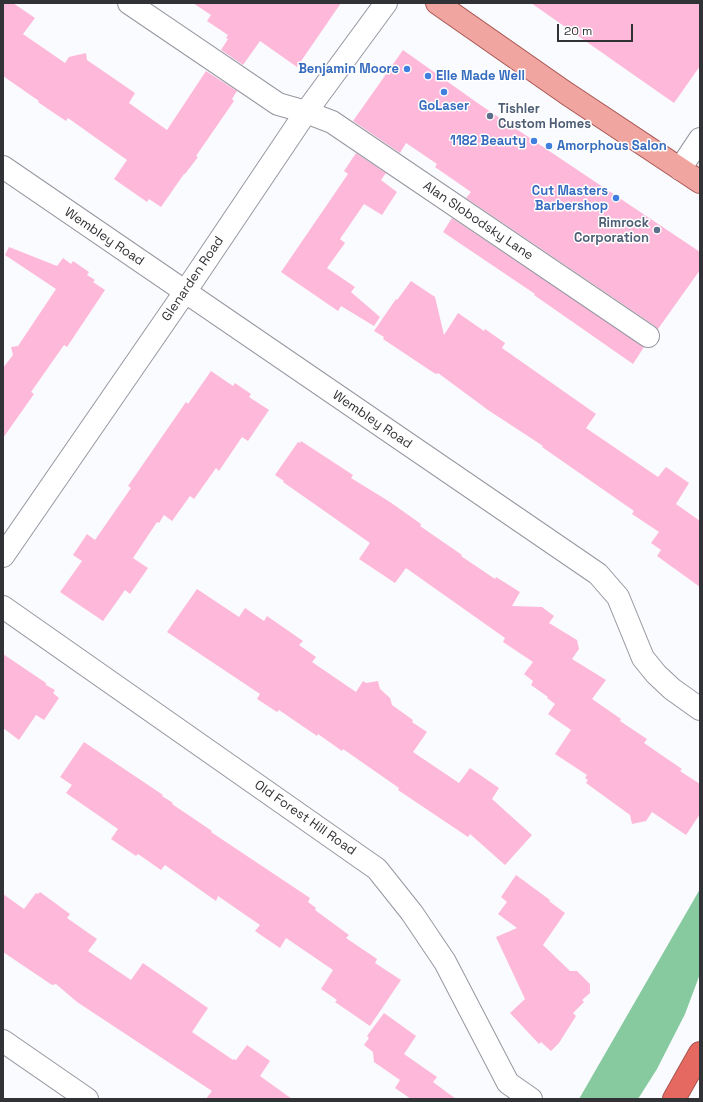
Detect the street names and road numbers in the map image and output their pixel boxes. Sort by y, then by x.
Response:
street label: Alan Slobodsky Lane [420,178,536,264]
street label: Wembley Road [61,205,147,269]
street label: Glenarden Road [159,234,227,324]
street label: Wembley Road [329,388,415,452]
street label: Old Forest Hill Road [251,777,359,859]

